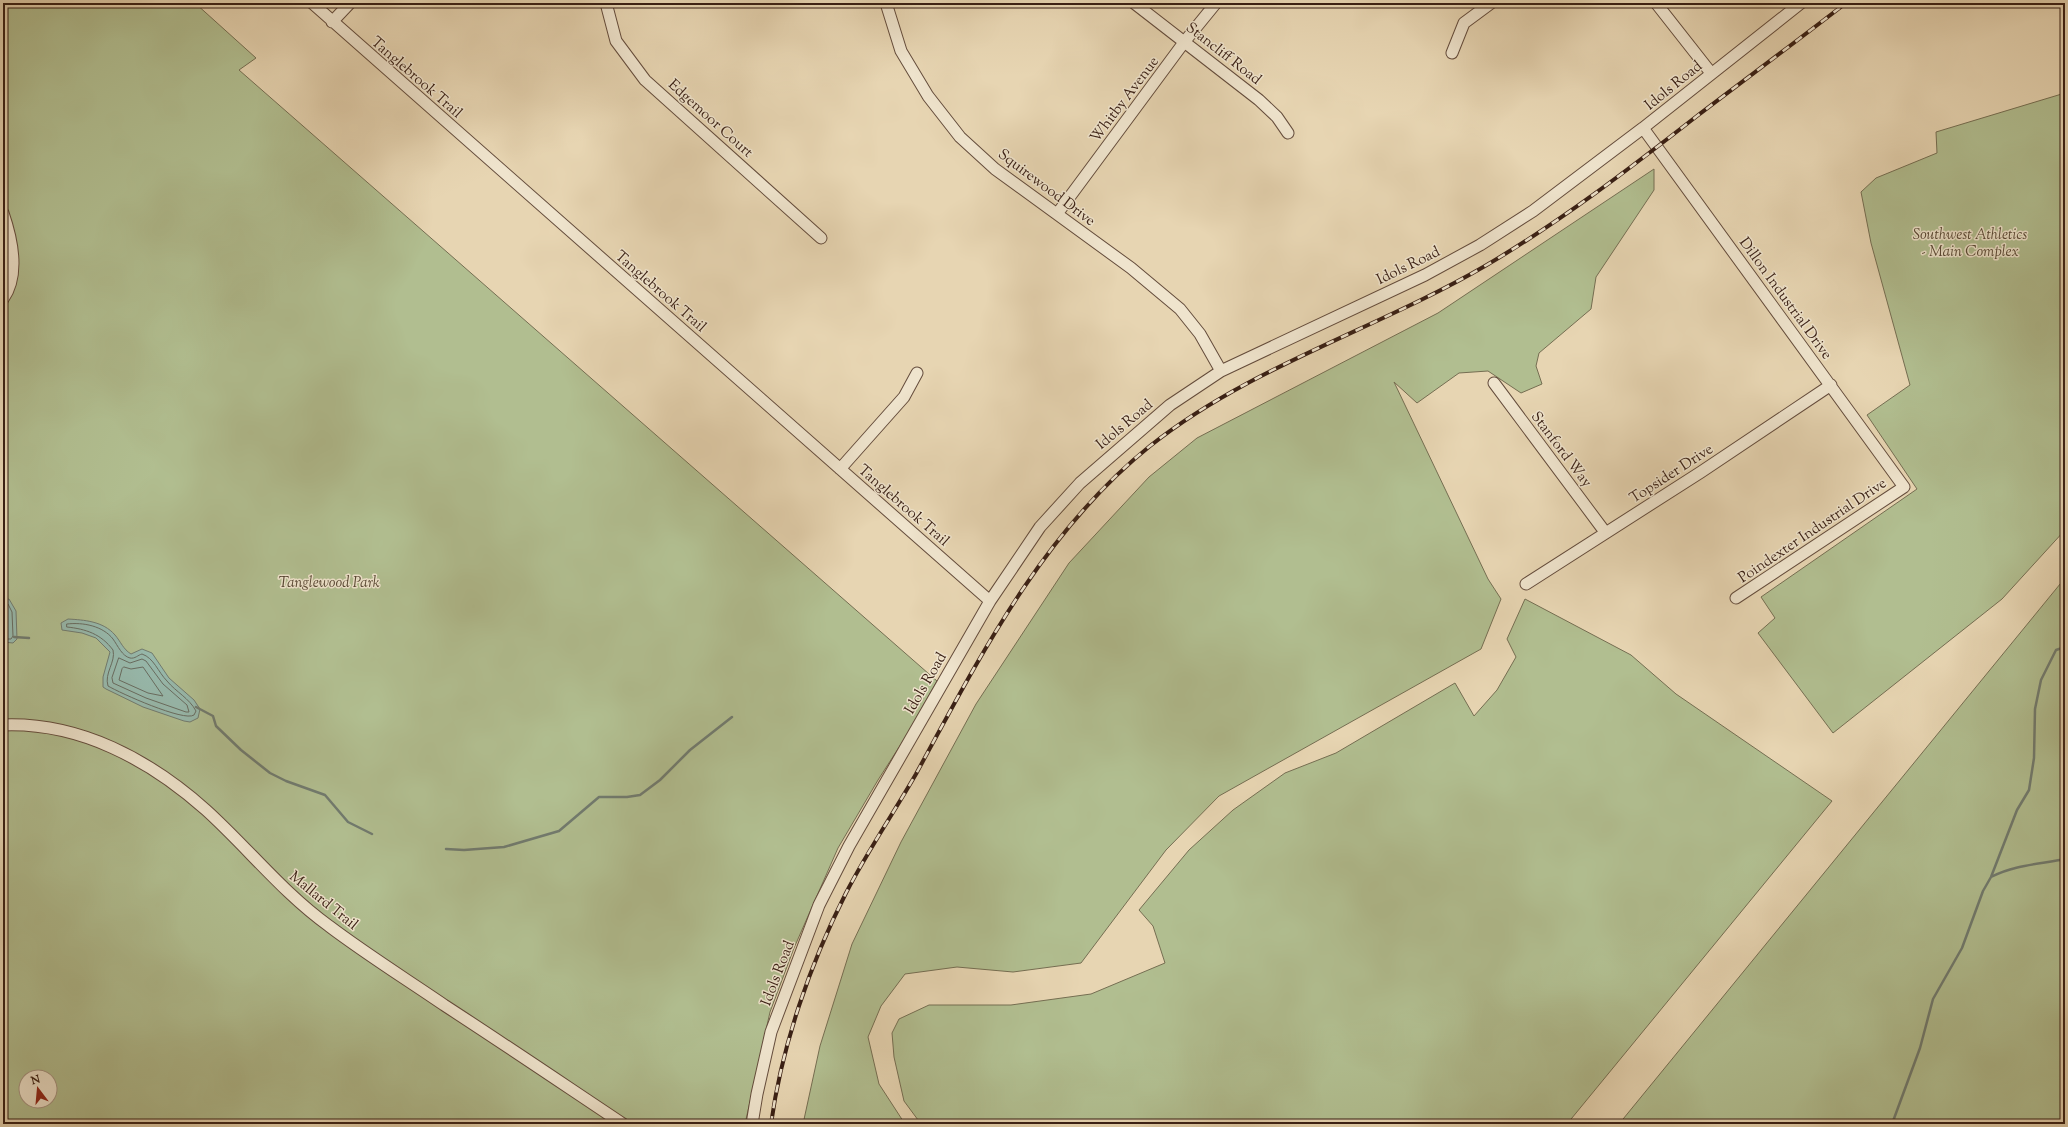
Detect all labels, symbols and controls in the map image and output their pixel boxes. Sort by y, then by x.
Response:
street label: Stancliff Road [1181,18,1266,91]
street label: Tanglebrook Trail [366,33,466,124]
street label: Whitby Avenue [1086,52,1165,147]
street label: Idols Road [1641,56,1708,116]
street label: Edgemoor Court [663,75,757,163]
street label: Squirewood Drive [993,144,1099,232]
park label: Southwest Athletics - Main Complex [1913,225,2027,263]
street label: Dillon Industrial Drive [1733,233,1836,364]
street label: Idols Road [1373,242,1444,291]
street label: Tanglebrook Trail [610,247,710,338]
street label: Idols Road [1092,395,1158,455]
street label: Stanford Way [1525,408,1597,493]
street label: Topsider Drive [1626,439,1718,509]
street label: Tanglebrook Trail [853,461,953,552]
street label: Poindexter Industrial Drive [1734,474,1891,589]
park label: Tanglewood Park [279,573,380,594]
street label: Idols Road [900,648,953,719]
street label: Mallard Trail [284,867,362,936]
street label: Idols Road [756,937,801,1009]
north arrow [18,1069,58,1109]
text: N [28,1071,42,1090]

